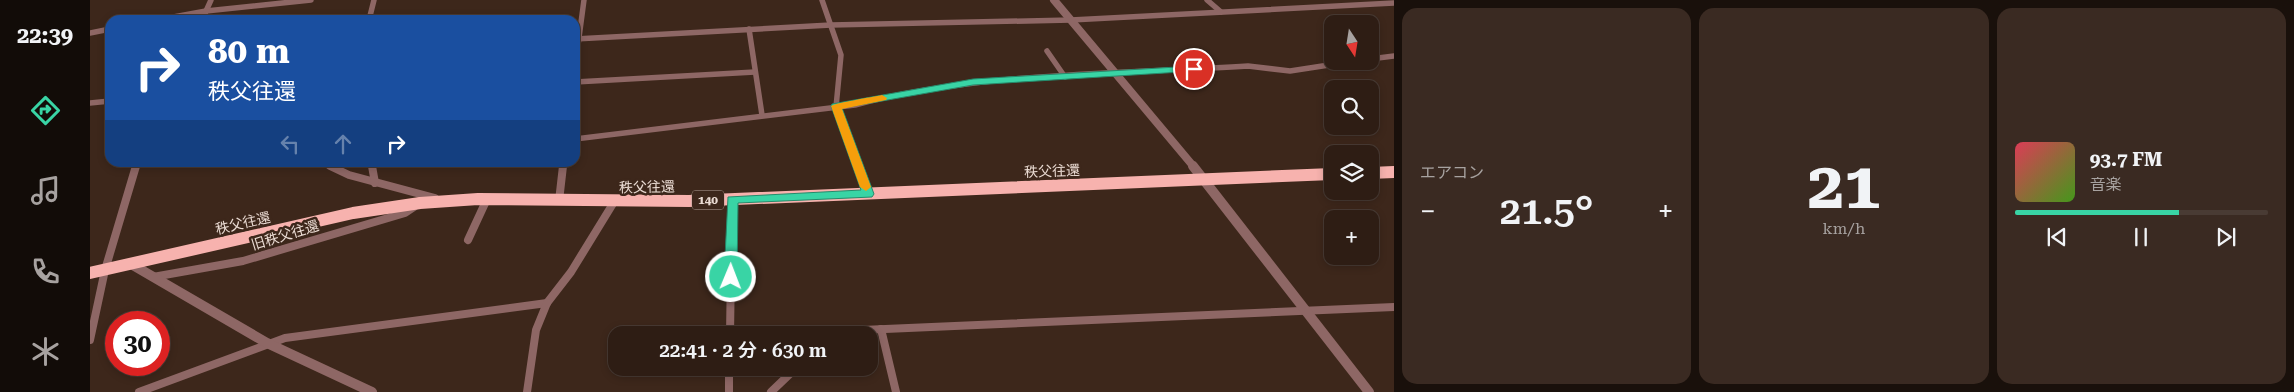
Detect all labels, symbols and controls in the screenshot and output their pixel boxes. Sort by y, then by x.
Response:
north arrow [1324,15,1379,70]
map controls [1324,15,1379,265]
text: 22:39 [17,23,73,48]
text: 80 m [208,31,290,72]
icon: right [125,35,190,100]
pin [1173,48,1215,90]
icon: arrive [1180,55,1208,83]
text: 秩父往還 [208,79,296,104]
button: search [1324,80,1379,135]
icon: directions [28,93,63,128]
icon: left [276,130,304,158]
icon: ahead [329,130,357,158]
icon: right [382,130,410,158]
button: layers [1324,145,1379,200]
text: 21 [1808,148,1880,224]
text: 93.7 FM [2090,148,2162,171]
street label: 秩父往還 [1024,162,1080,180]
text: エアコン [1420,163,1484,182]
icon: music [28,173,63,208]
text: 音楽 [2090,175,2122,194]
street label: 秩父往還 [619,179,675,195]
text: 21.5° [1500,189,1594,233]
road number: 140 [692,190,724,210]
text: − [1420,195,1436,228]
text: + [1658,195,1673,228]
street label: 秩父往還 [214,209,272,237]
button: + [1324,210,1379,265]
street label: 旧秩父往還 [249,217,321,253]
text: km/h [1823,219,1865,238]
icon: previous [2043,223,2071,251]
icon: pause [2127,223,2155,251]
icon: next [2212,223,2240,251]
position arrow [704,250,756,302]
icon: phone [28,254,63,289]
speed limit sign: 30 [105,311,170,376]
icon: climate [28,334,63,369]
text: 22:41 · 2 分 · 630 m [659,339,827,362]

